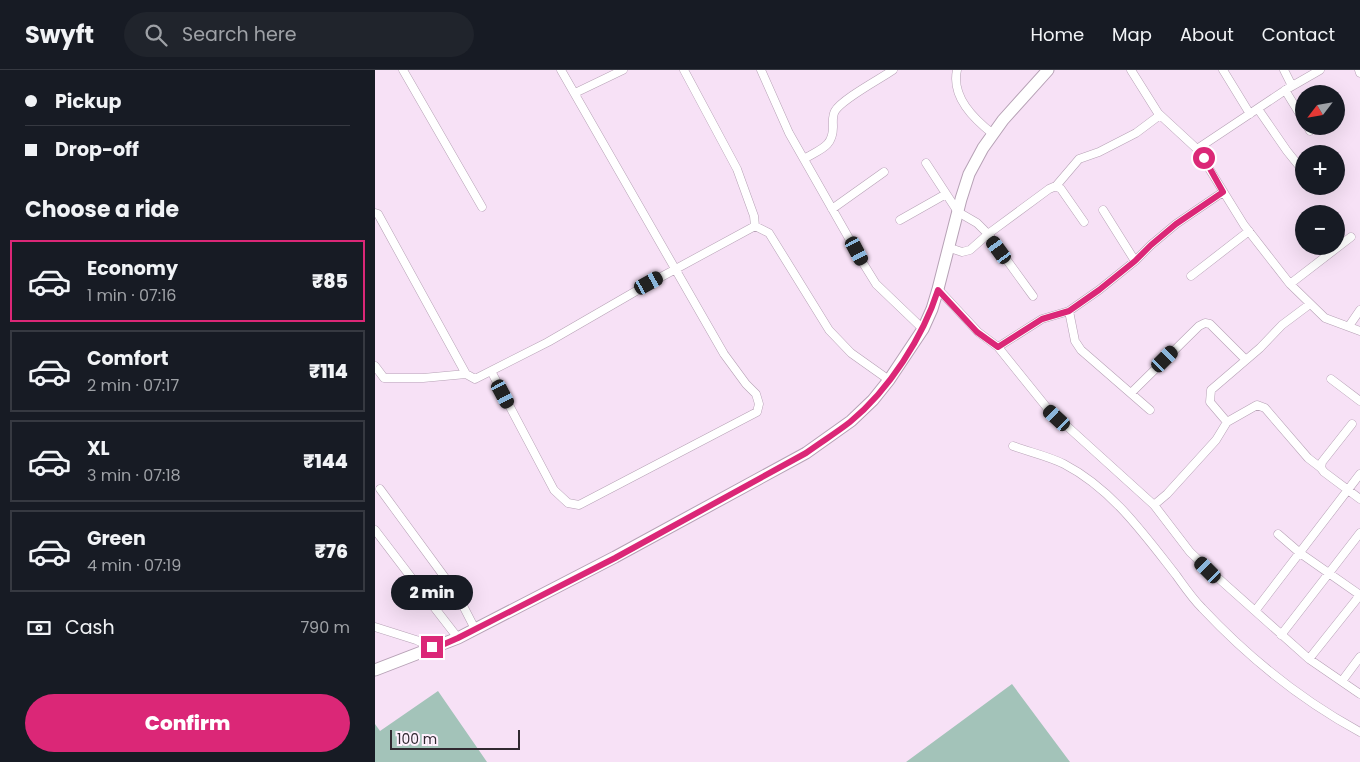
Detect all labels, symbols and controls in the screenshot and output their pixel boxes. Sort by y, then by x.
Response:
search box [124,12,474,57]
text: Swyft [25,18,94,51]
icon: search [142,21,170,49]
text: Search here [182,21,297,48]
text: Home [1030,22,1084,47]
text: Map [1112,22,1152,47]
text: About [1180,22,1234,47]
text: Contact [1262,22,1335,47]
north arrow [1295,85,1345,135]
map controls [1295,85,1345,255]
text: Pickup [55,88,121,115]
text: Drop-off [55,136,139,163]
button: + [1295,145,1345,195]
route start [1193,147,1215,169]
text: Choose a ride [25,194,179,225]
button: − [1295,205,1345,255]
car [984,233,1013,267]
car [843,234,870,268]
text: Economy [87,255,178,282]
icon: car [27,259,72,304]
text: ₹85 [312,268,348,295]
car [632,269,665,297]
text: 1 min · 07:16 [87,284,176,307]
car [1149,343,1180,375]
text: Comfort [87,345,169,372]
icon: car [27,349,72,394]
text: ₹114 [309,358,348,385]
text: 2 min · 07:17 [87,374,179,397]
car [489,377,516,411]
car [1040,402,1073,434]
text: XL [87,435,110,462]
icon: car [27,439,72,484]
text: ₹144 [303,448,348,475]
text: 3 min · 07:18 [87,464,181,487]
text: Green [87,525,146,552]
icon: car [27,529,72,574]
text: ₹76 [315,538,348,565]
text: 4 min · 07:19 [87,554,181,577]
car [1192,554,1223,586]
callout: 2 min [391,574,473,610]
text: 2 min [409,581,455,604]
icon: cash [25,614,53,642]
text: Cash [65,614,115,641]
text: 790 m [300,616,350,639]
route end [421,636,443,658]
button: Confirm [25,694,350,752]
scale bar [390,727,520,750]
text: 100 m [397,729,437,749]

